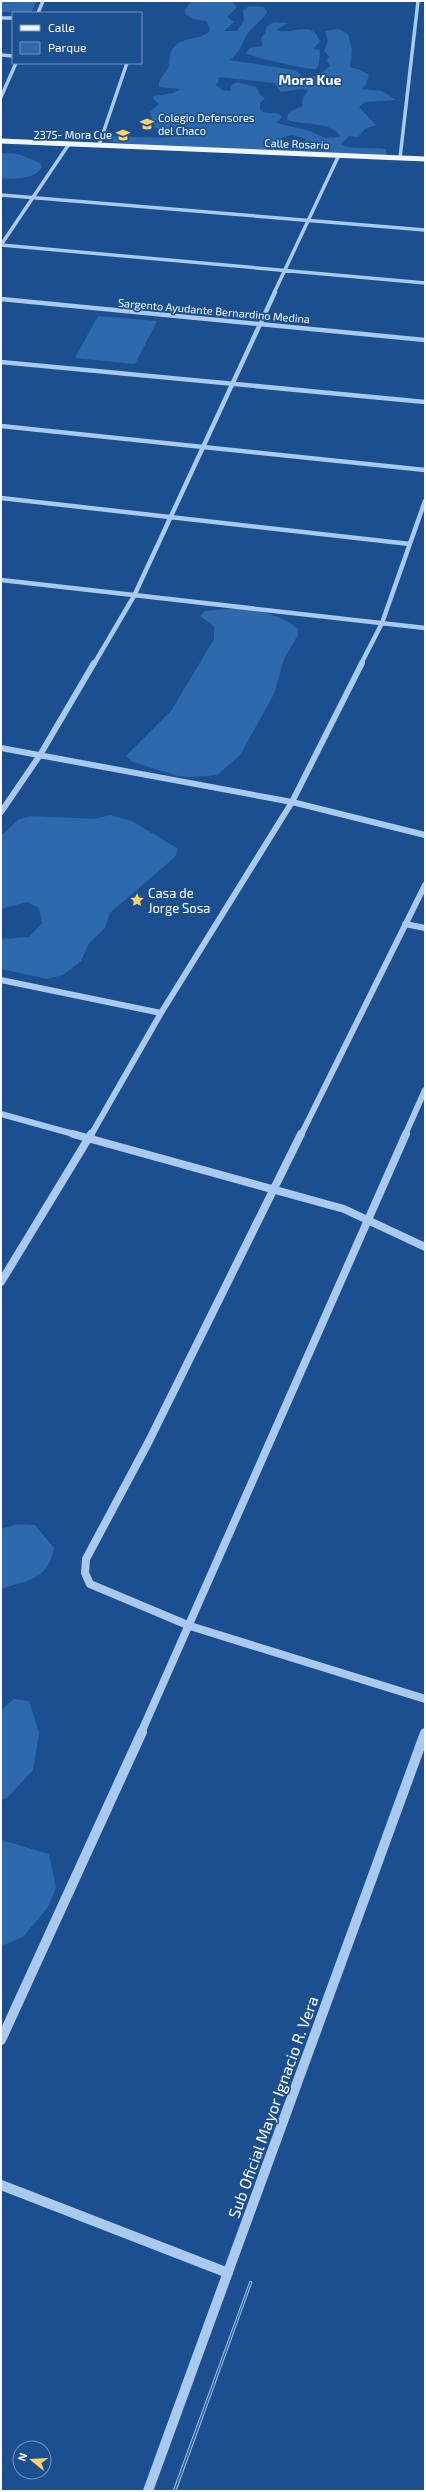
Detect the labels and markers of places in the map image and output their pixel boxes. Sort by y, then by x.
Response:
place label: Colegio Defensores del Chaco [158,111,255,137]
school or university icon: Colegio Defensores del Chaco [139,116,155,132]
school or university icon: 2375- Mora Cue [115,127,131,143]
place label: 2375- Mora Cue [34,128,112,141]
place label: Casa de Jorge Sosa [148,885,210,916]
place icon: Casa de Jorge Sosa [129,892,145,908]

